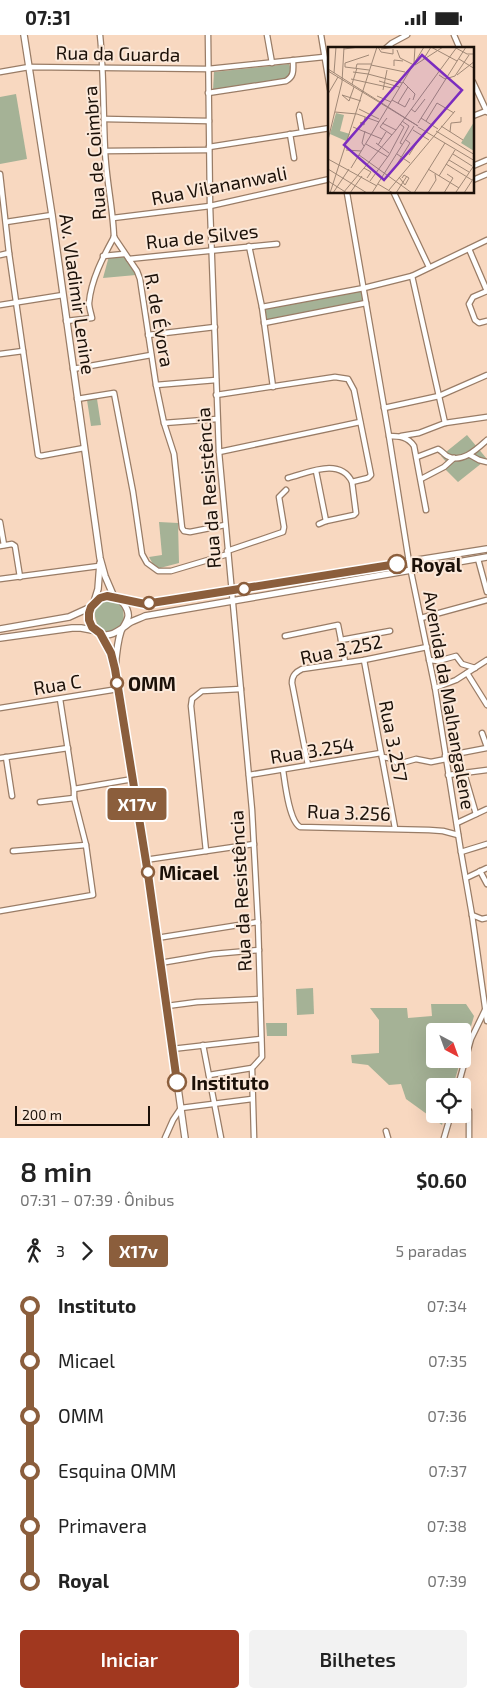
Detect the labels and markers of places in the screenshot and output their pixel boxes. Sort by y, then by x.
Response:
place label: Royal [411,553,463,577]
marker: Royal [387,554,407,574]
unlabelled marker [237,582,251,596]
unlabelled marker [142,596,156,610]
place label: OMM [128,672,176,695]
marker: OMM [110,676,124,690]
place label: Micael [159,861,220,884]
marker: Micael [141,865,155,879]
place label: Instituto [191,1071,269,1094]
marker: Instituto [167,1072,187,1092]

